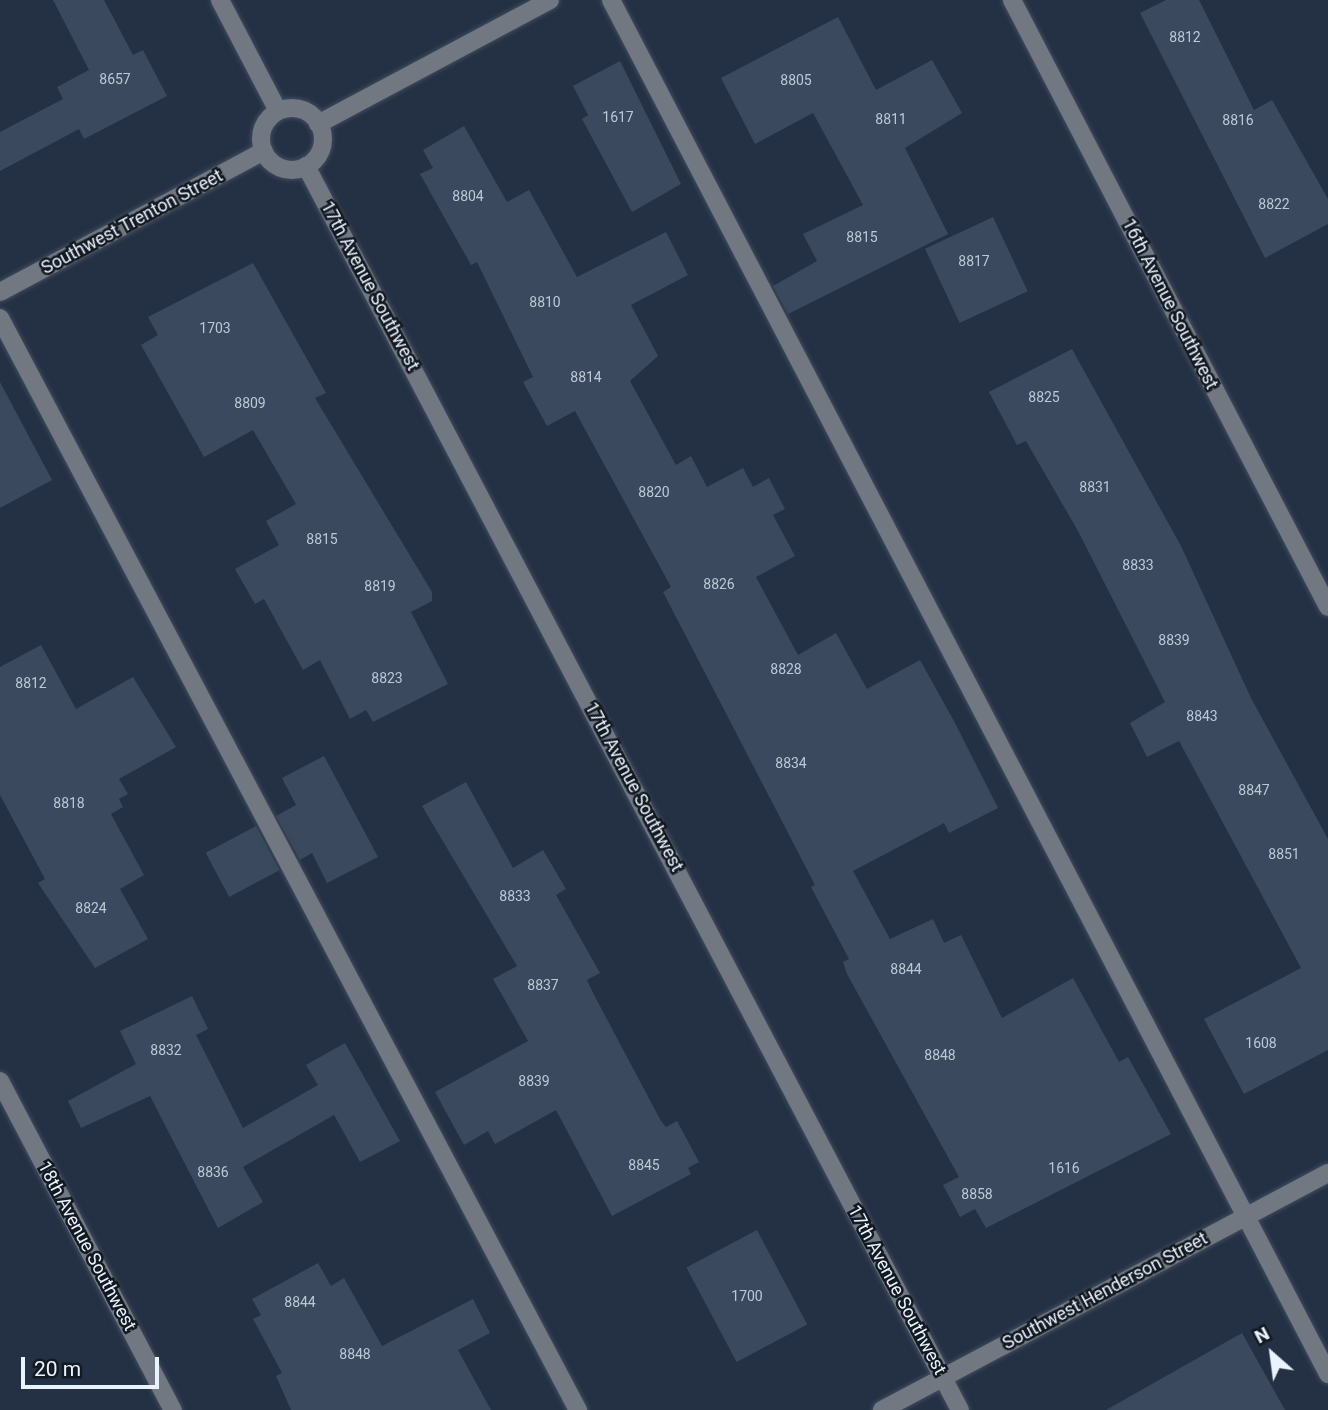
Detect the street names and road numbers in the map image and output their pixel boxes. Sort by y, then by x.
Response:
street label: Southwest Trenton Street [37,165,227,279]
street label: 17th Avenue Southwest [316,198,424,374]
street label: 16th Avenue Southwest [1118,215,1222,393]
street label: 17th Avenue Southwest [580,699,688,875]
street label: 18th Avenue Southwest [33,1158,141,1334]
street label: 17th Avenue Southwest [843,1202,951,1378]
street label: Southwest Henderson Street [999,1228,1211,1354]

